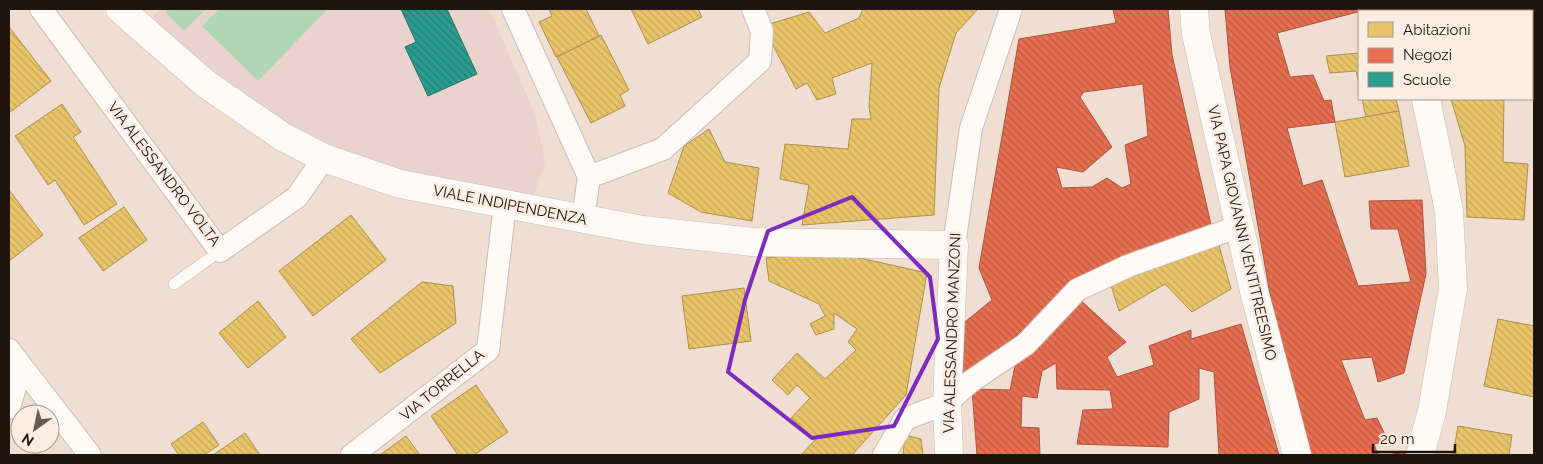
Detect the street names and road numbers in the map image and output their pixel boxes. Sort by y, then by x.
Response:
street label: VIA ALESSANDRO VOLTA [104,98,224,250]
street label: VIA PAPA GIOVANNI VENTITREESIMO [1204,104,1280,362]
street label: VIALE INDIPENDENZA [431,181,589,229]
street label: VIA ALESSANDRO MANZONI [940,232,964,434]
street label: VIA TORRELLA [396,345,488,425]

